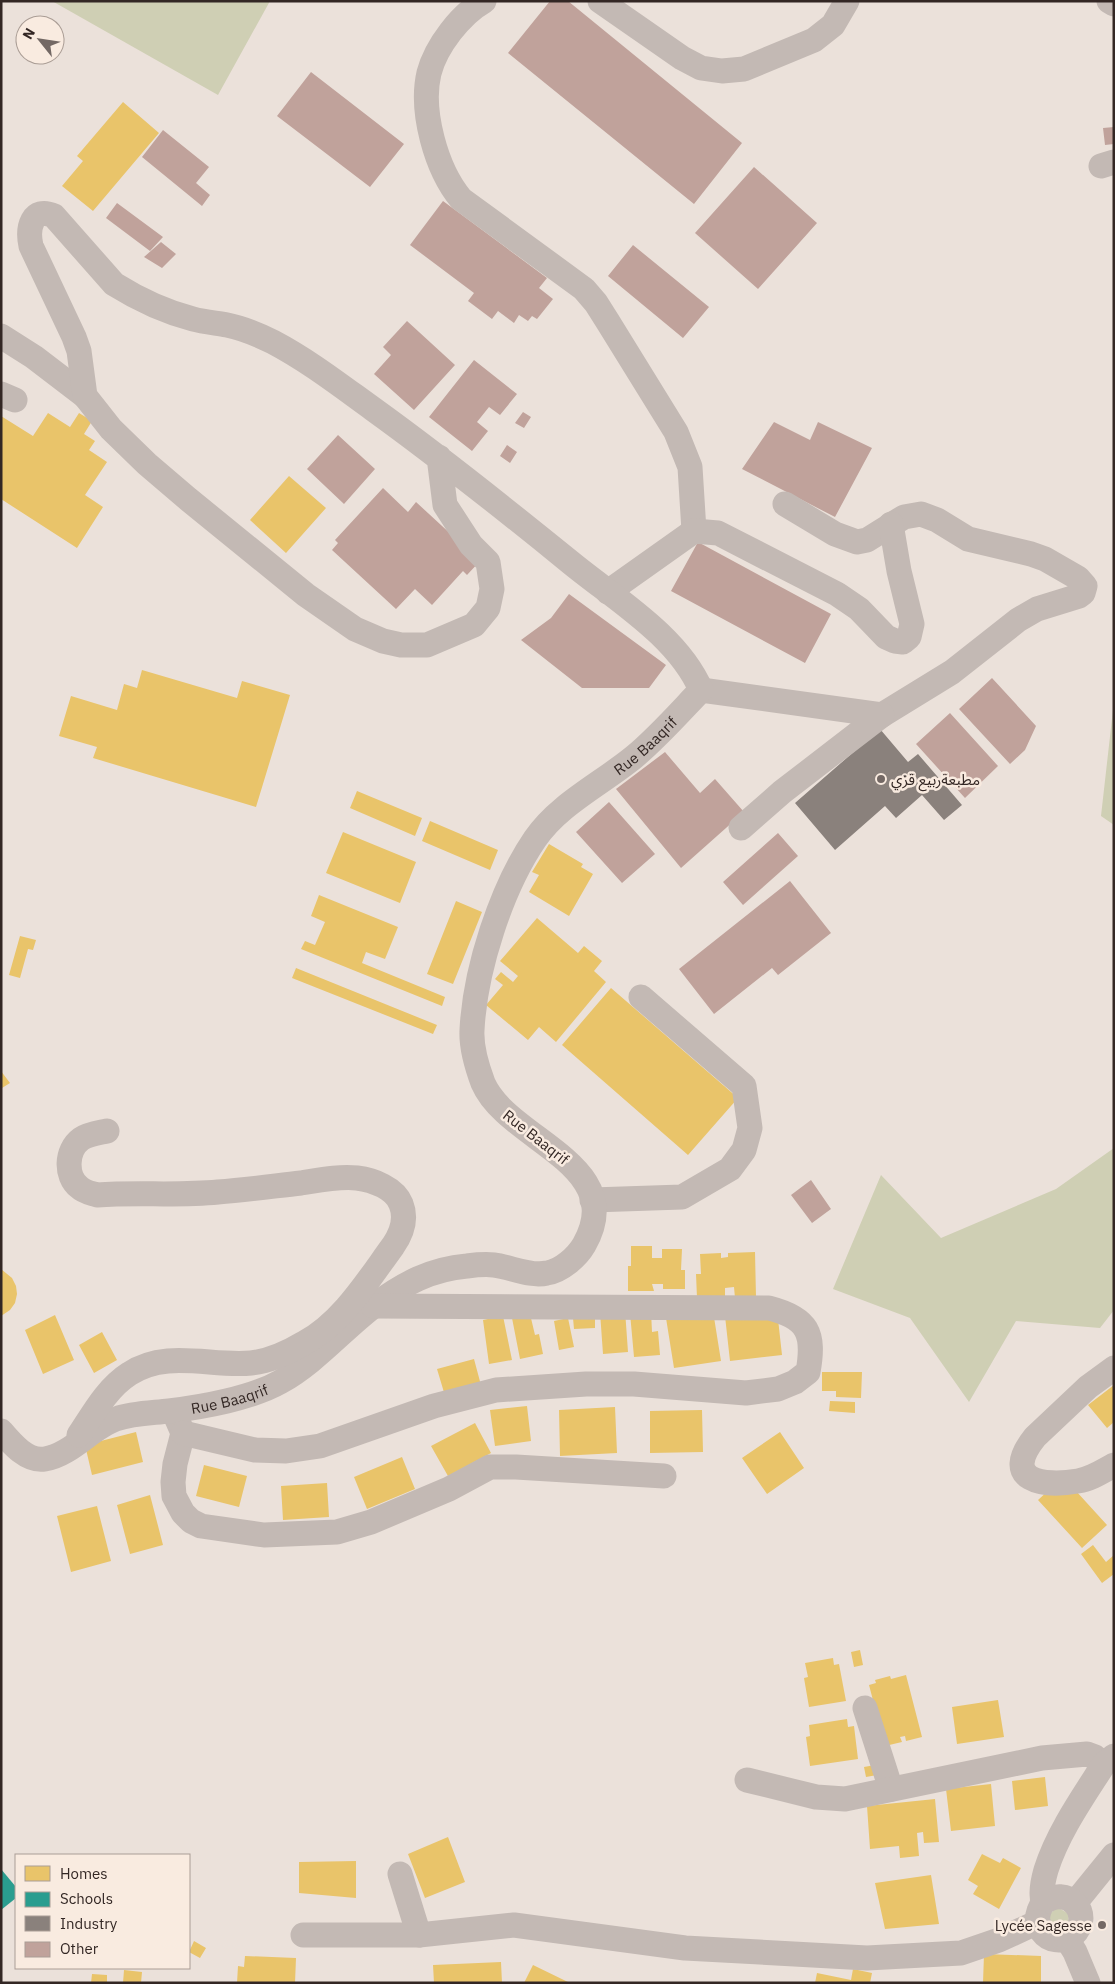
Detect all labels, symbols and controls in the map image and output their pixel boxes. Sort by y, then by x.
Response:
north arrow [15,15,65,65]
text: N [18,25,39,42]
street label: Rue Baaqrif [610,712,681,779]
place label: مطبعةربيع قزي [891,770,980,792]
marker: مطبعةربيع قزي [875,773,887,785]
street label: Rue Baaqrif [499,1105,573,1169]
street label: Rue Baaqrif [190,1379,271,1417]
legend [15,1854,190,1969]
text: Homes [60,1864,108,1883]
text: Schools [60,1889,113,1908]
text: Industry [60,1914,118,1933]
place label: Lycée Sagesse [995,1916,1092,1935]
marker: Lycée Sagesse [1096,1919,1108,1931]
text: Other [60,1939,99,1958]

